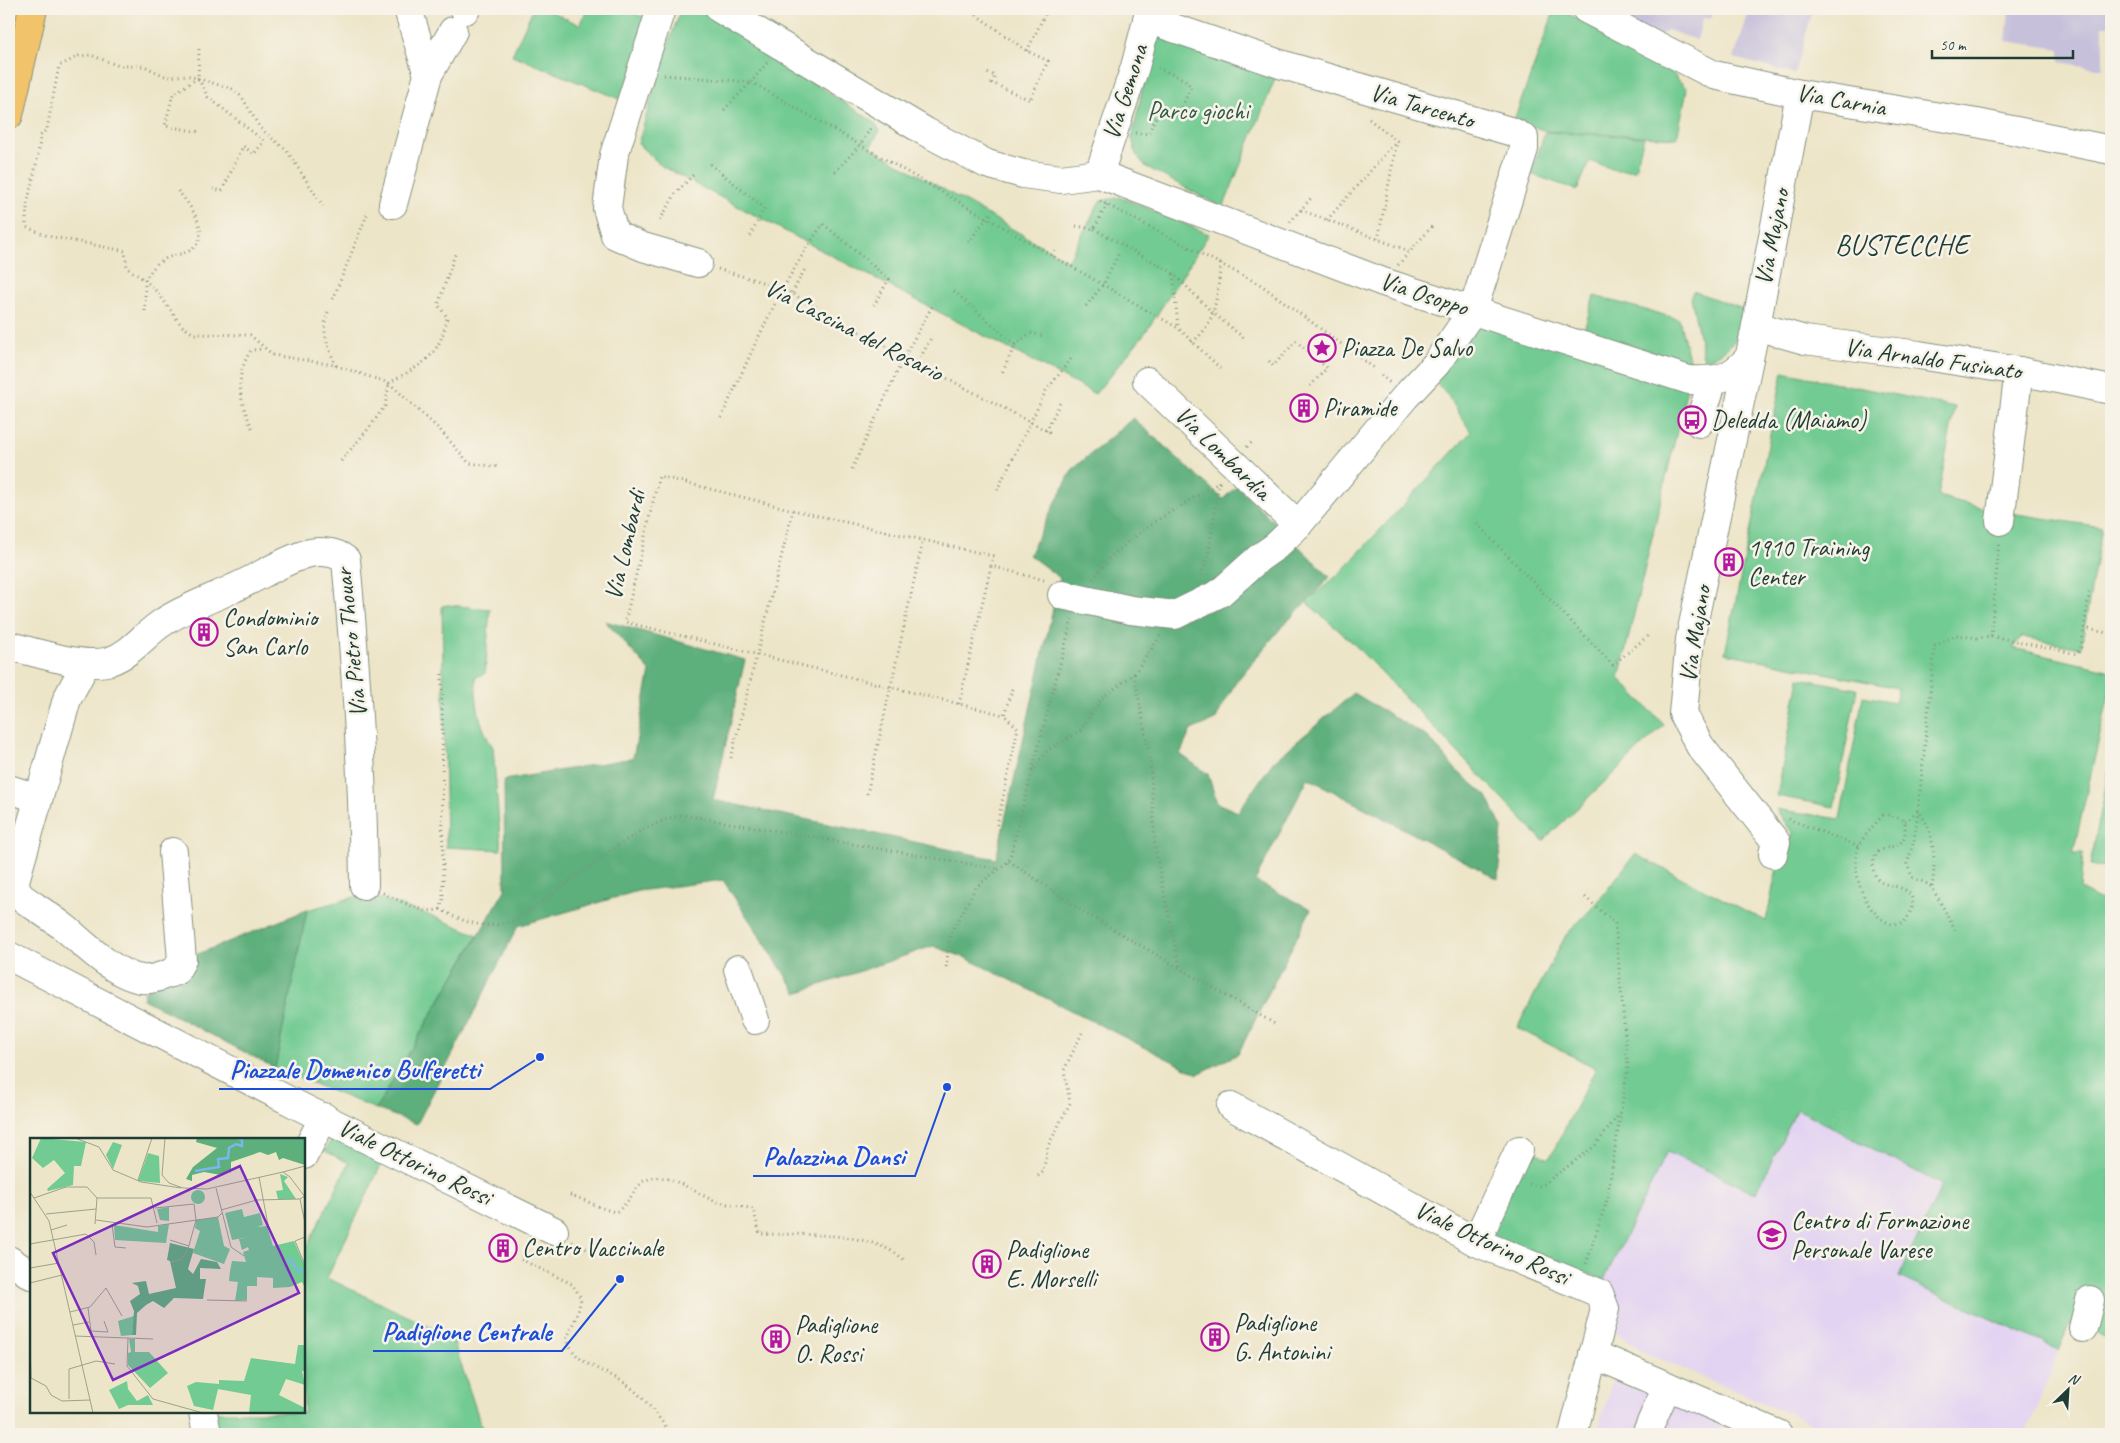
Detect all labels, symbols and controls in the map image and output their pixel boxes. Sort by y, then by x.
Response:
scale bar [1932,28,2074,60]
text: 50 m [1940,36,1967,55]
street label: Via Gemona [1095,38,1156,144]
street label: Via Tarcento [1366,76,1481,137]
street label: Via Carnia [1794,76,1890,124]
park label: Parco giochi [1147,95,1252,127]
street label: Via Majano [1747,183,1798,288]
district label: BUSTECCHE [1835,227,1971,262]
street label: Via Osoppo [1376,265,1473,324]
street label: Via Cascina del Rosario [759,271,950,389]
street label: Via Arnaldo Fusinato [1843,331,2026,388]
place label: Piazza De Salvo [1341,332,1473,364]
place icon: Piazza De Salvo [1307,333,1337,363]
place label: Piramide [1323,392,1398,424]
building icon: Piramide [1289,393,1319,423]
street label: Via Lombardia [1168,399,1280,509]
place label: Deledda (Maiamo) [1711,404,1868,436]
bus stop icon: Deledda (Maiamo) [1677,405,1707,435]
street label: Via Lombardi [597,484,654,603]
place label: 1910 Training Center [1748,532,1870,593]
building icon: 1910 Training Center [1714,547,1744,577]
street label: Via Pietro Thouar [327,564,375,719]
street label: Via Majano [1672,580,1719,685]
place label: Condominio San Carlo [223,602,320,663]
building icon: Condominio San Carlo [189,617,219,647]
callout: Piazzale Domenico Bulferetti [219,1048,490,1089]
text: Piazzale Domenico Bulferetti [230,1053,484,1086]
street label: Viale Ottorino Rossi [333,1111,500,1214]
callout: Palazzina Dansi [753,1135,915,1176]
inset map [30,1138,305,1413]
text: Palazzina Dansi [763,1140,909,1173]
street label: Viale Ottorino Rossi [1410,1193,1577,1294]
place label: Centro di Formazione Personale Varese [1791,1205,1970,1266]
school or university icon: Centro di Formazione Personale Varese [1757,1220,1787,1250]
place label: Centro Vaccinale [522,1232,665,1264]
building icon: Centro Vaccinale [488,1233,518,1263]
place label: Padiglione E. Morselli [1006,1234,1099,1295]
building icon: Padiglione E. Morselli [972,1249,1002,1279]
place label: Padiglione G. Antonini [1234,1307,1333,1368]
place label: Padiglione O. Rossi [795,1309,879,1370]
callout: Padiglione Centrale [373,1310,562,1351]
text: Padiglione Centrale [382,1315,554,1348]
building icon: Padiglione G. Antonini [1200,1322,1230,1352]
building icon: Padiglione O. Rossi [761,1324,791,1354]
north arrow [2042,1366,2092,1416]
text: N [2066,1369,2083,1389]

